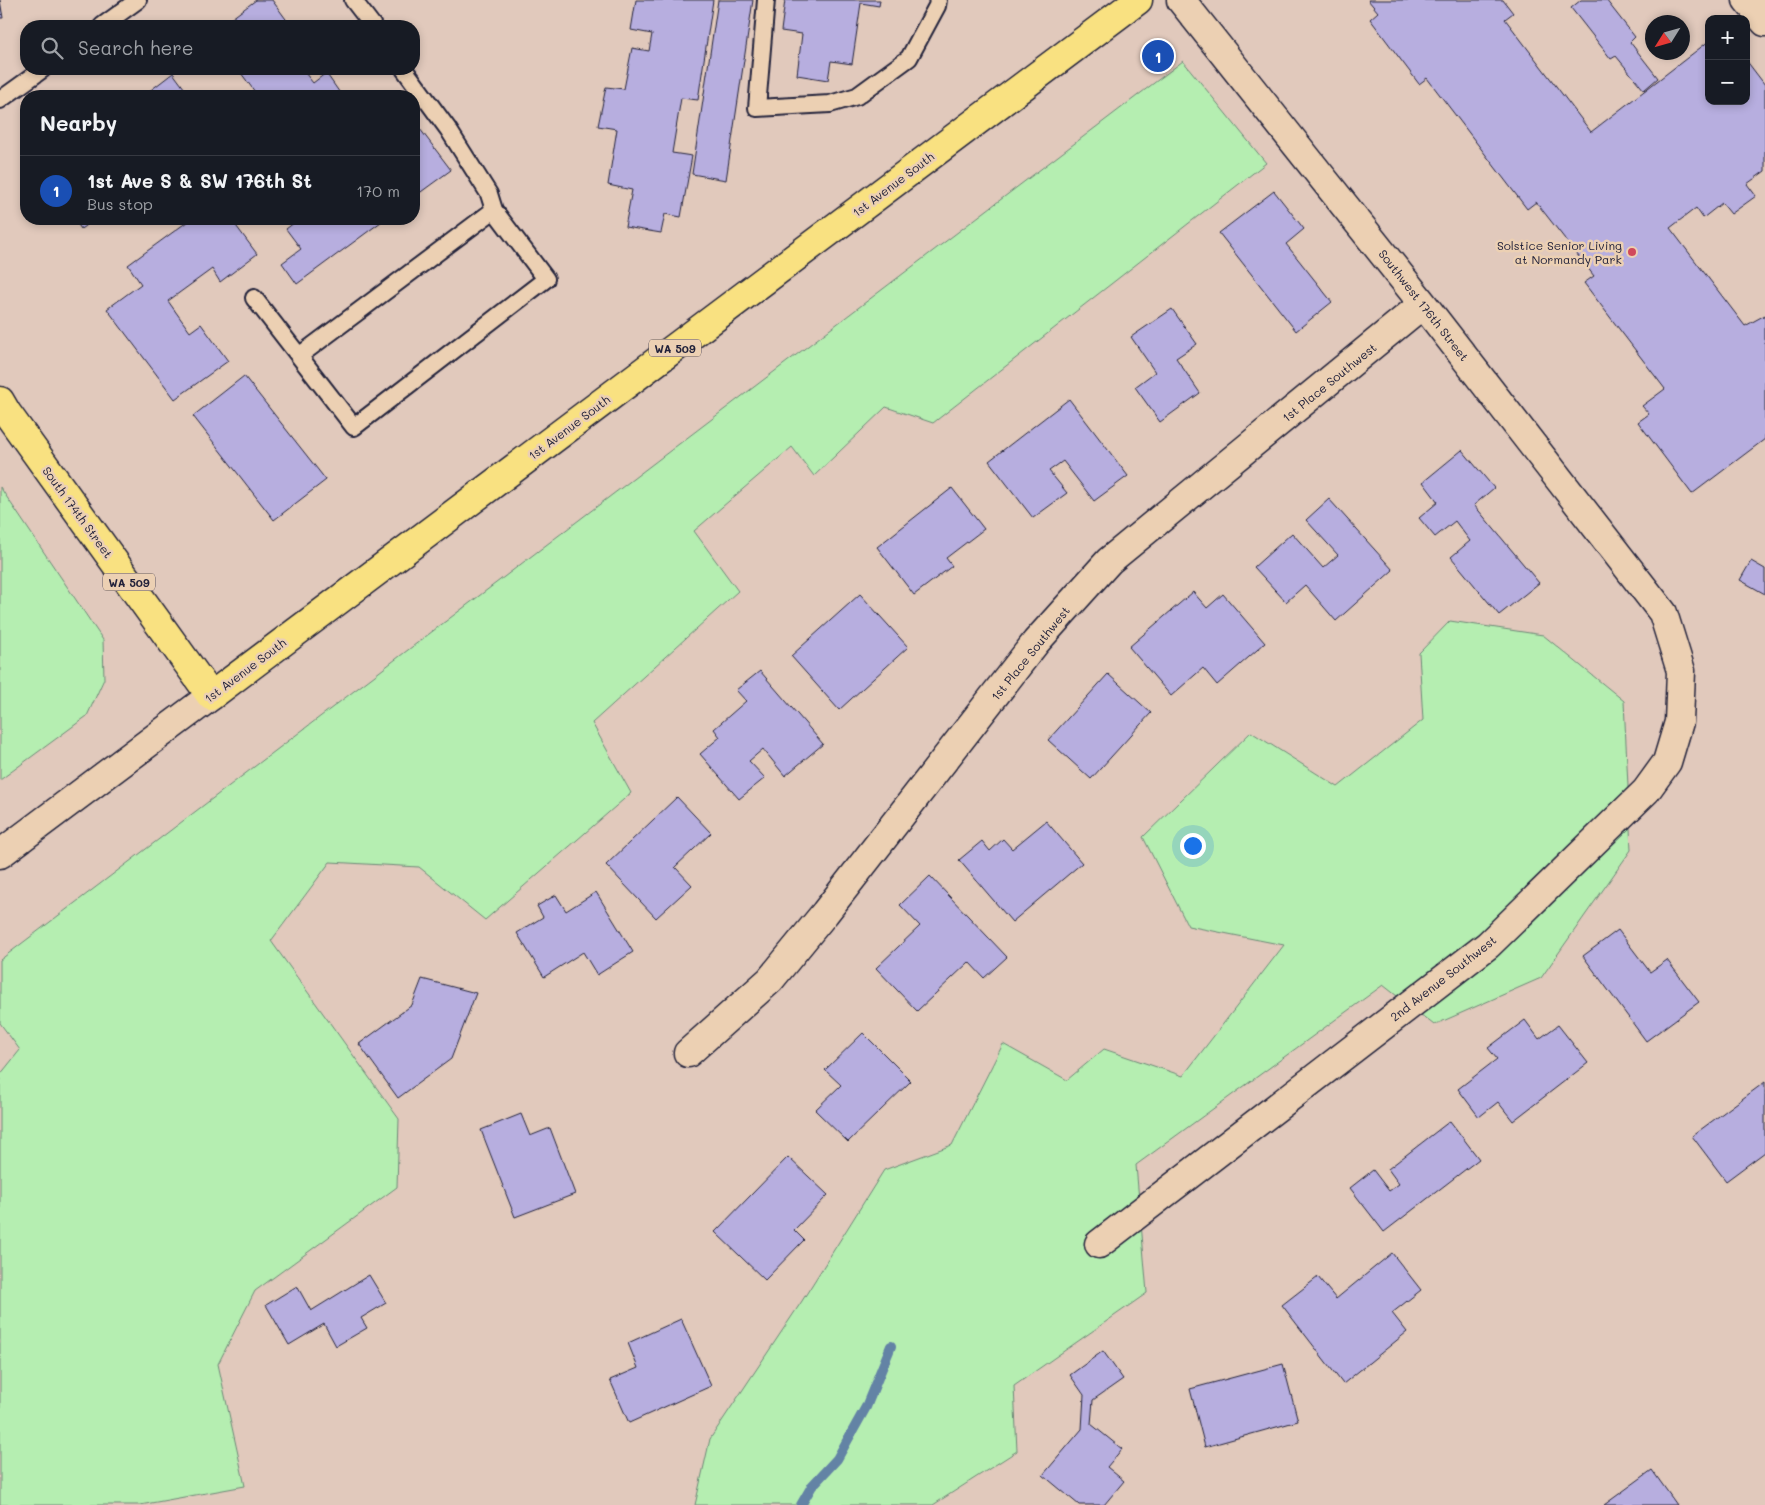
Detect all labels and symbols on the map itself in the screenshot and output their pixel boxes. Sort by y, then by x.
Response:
north arrow [1645,15,1690,60]
pin: 1 [1142,37,1174,75]
street label: 1st Avenue South [849,148,937,220]
place label: Solstice Senior Living at Normandy Park [1497,237,1622,267]
street label: Southwest 176th Street [1375,246,1473,364]
marker: Solstice Senior Living at Normandy Park [1626,246,1638,258]
road number: WA 509 [649,339,701,356]
street label: 1st Place Southwest [1279,339,1379,425]
street label: 1st Avenue South [525,391,613,463]
street label: South 174th Street [39,463,117,561]
road number: WA 509 [103,574,155,590]
street label: 1st Place Southwest [987,603,1073,703]
street label: 1st Avenue South [201,634,289,706]
your location [1180,833,1206,859]
street label: 2nd Avenue Southwest [1387,932,1499,1024]

